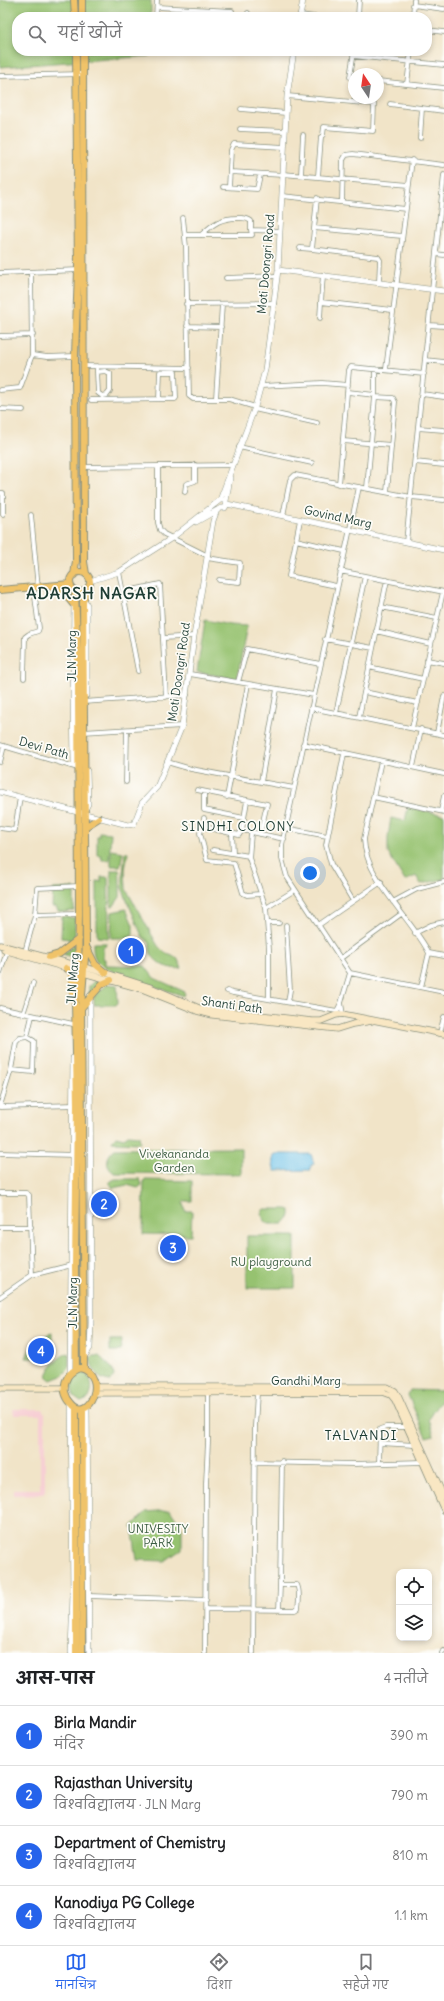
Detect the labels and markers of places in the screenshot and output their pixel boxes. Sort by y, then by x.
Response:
pin: 1 [118,936,144,966]
pin: 2 [91,1189,117,1219]
pin: 3 [160,1233,186,1263]
pin: 4 [28,1336,54,1366]

